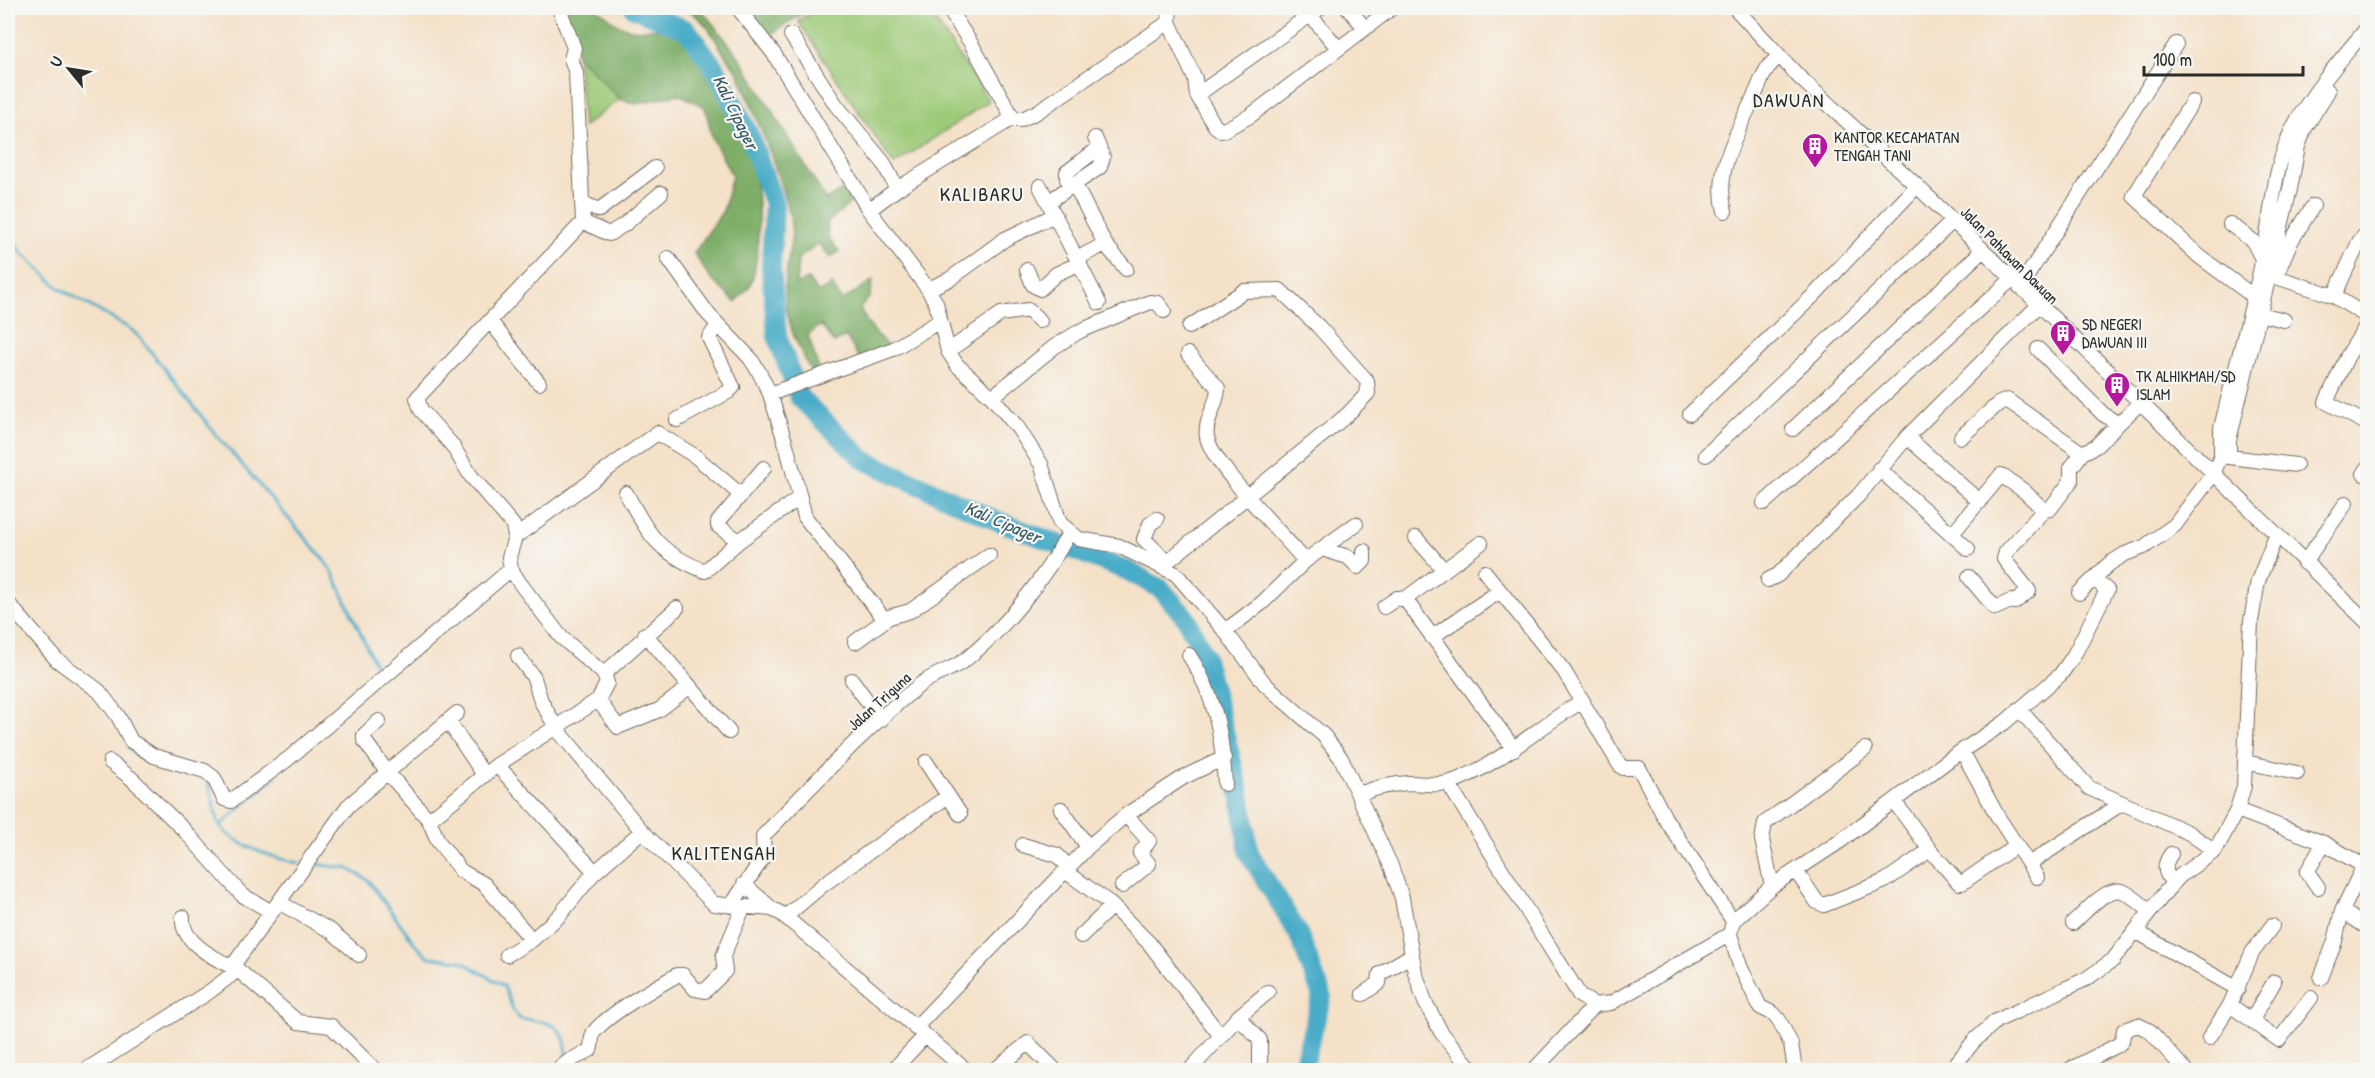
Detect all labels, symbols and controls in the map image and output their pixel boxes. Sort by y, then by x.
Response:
north arrow [39,39,99,99]
scale bar [2144,39,2303,77]
text: 100 m [2153,47,2192,72]
text: U [44,52,68,71]
water label: Kali Cipager [707,70,766,155]
district label: DAWUAN [1753,86,1825,113]
place label: KANTOR KECAMATAN TENGAH TANI [1834,126,1959,166]
building icon: KANTOR KECAMATAN TENGAH TANI [1800,131,1830,169]
district label: KALIBARU [940,180,1024,207]
street label: Jalan Pahlawan Dawuan [1956,201,2064,309]
place label: SD NEGERI DAWUAN III [2082,313,2147,353]
building icon: SD NEGERI DAWUAN III [2048,318,2078,356]
place label: TK ALHIKMAH/SD ISLAM [2136,365,2236,405]
building icon: TK ALHIKMAH/SD ISLAM [2102,370,2132,408]
water label: Kali Cipager [961,495,1047,550]
street label: Jalan Triguna [843,667,915,735]
district label: KALITENGAH [672,839,776,866]

